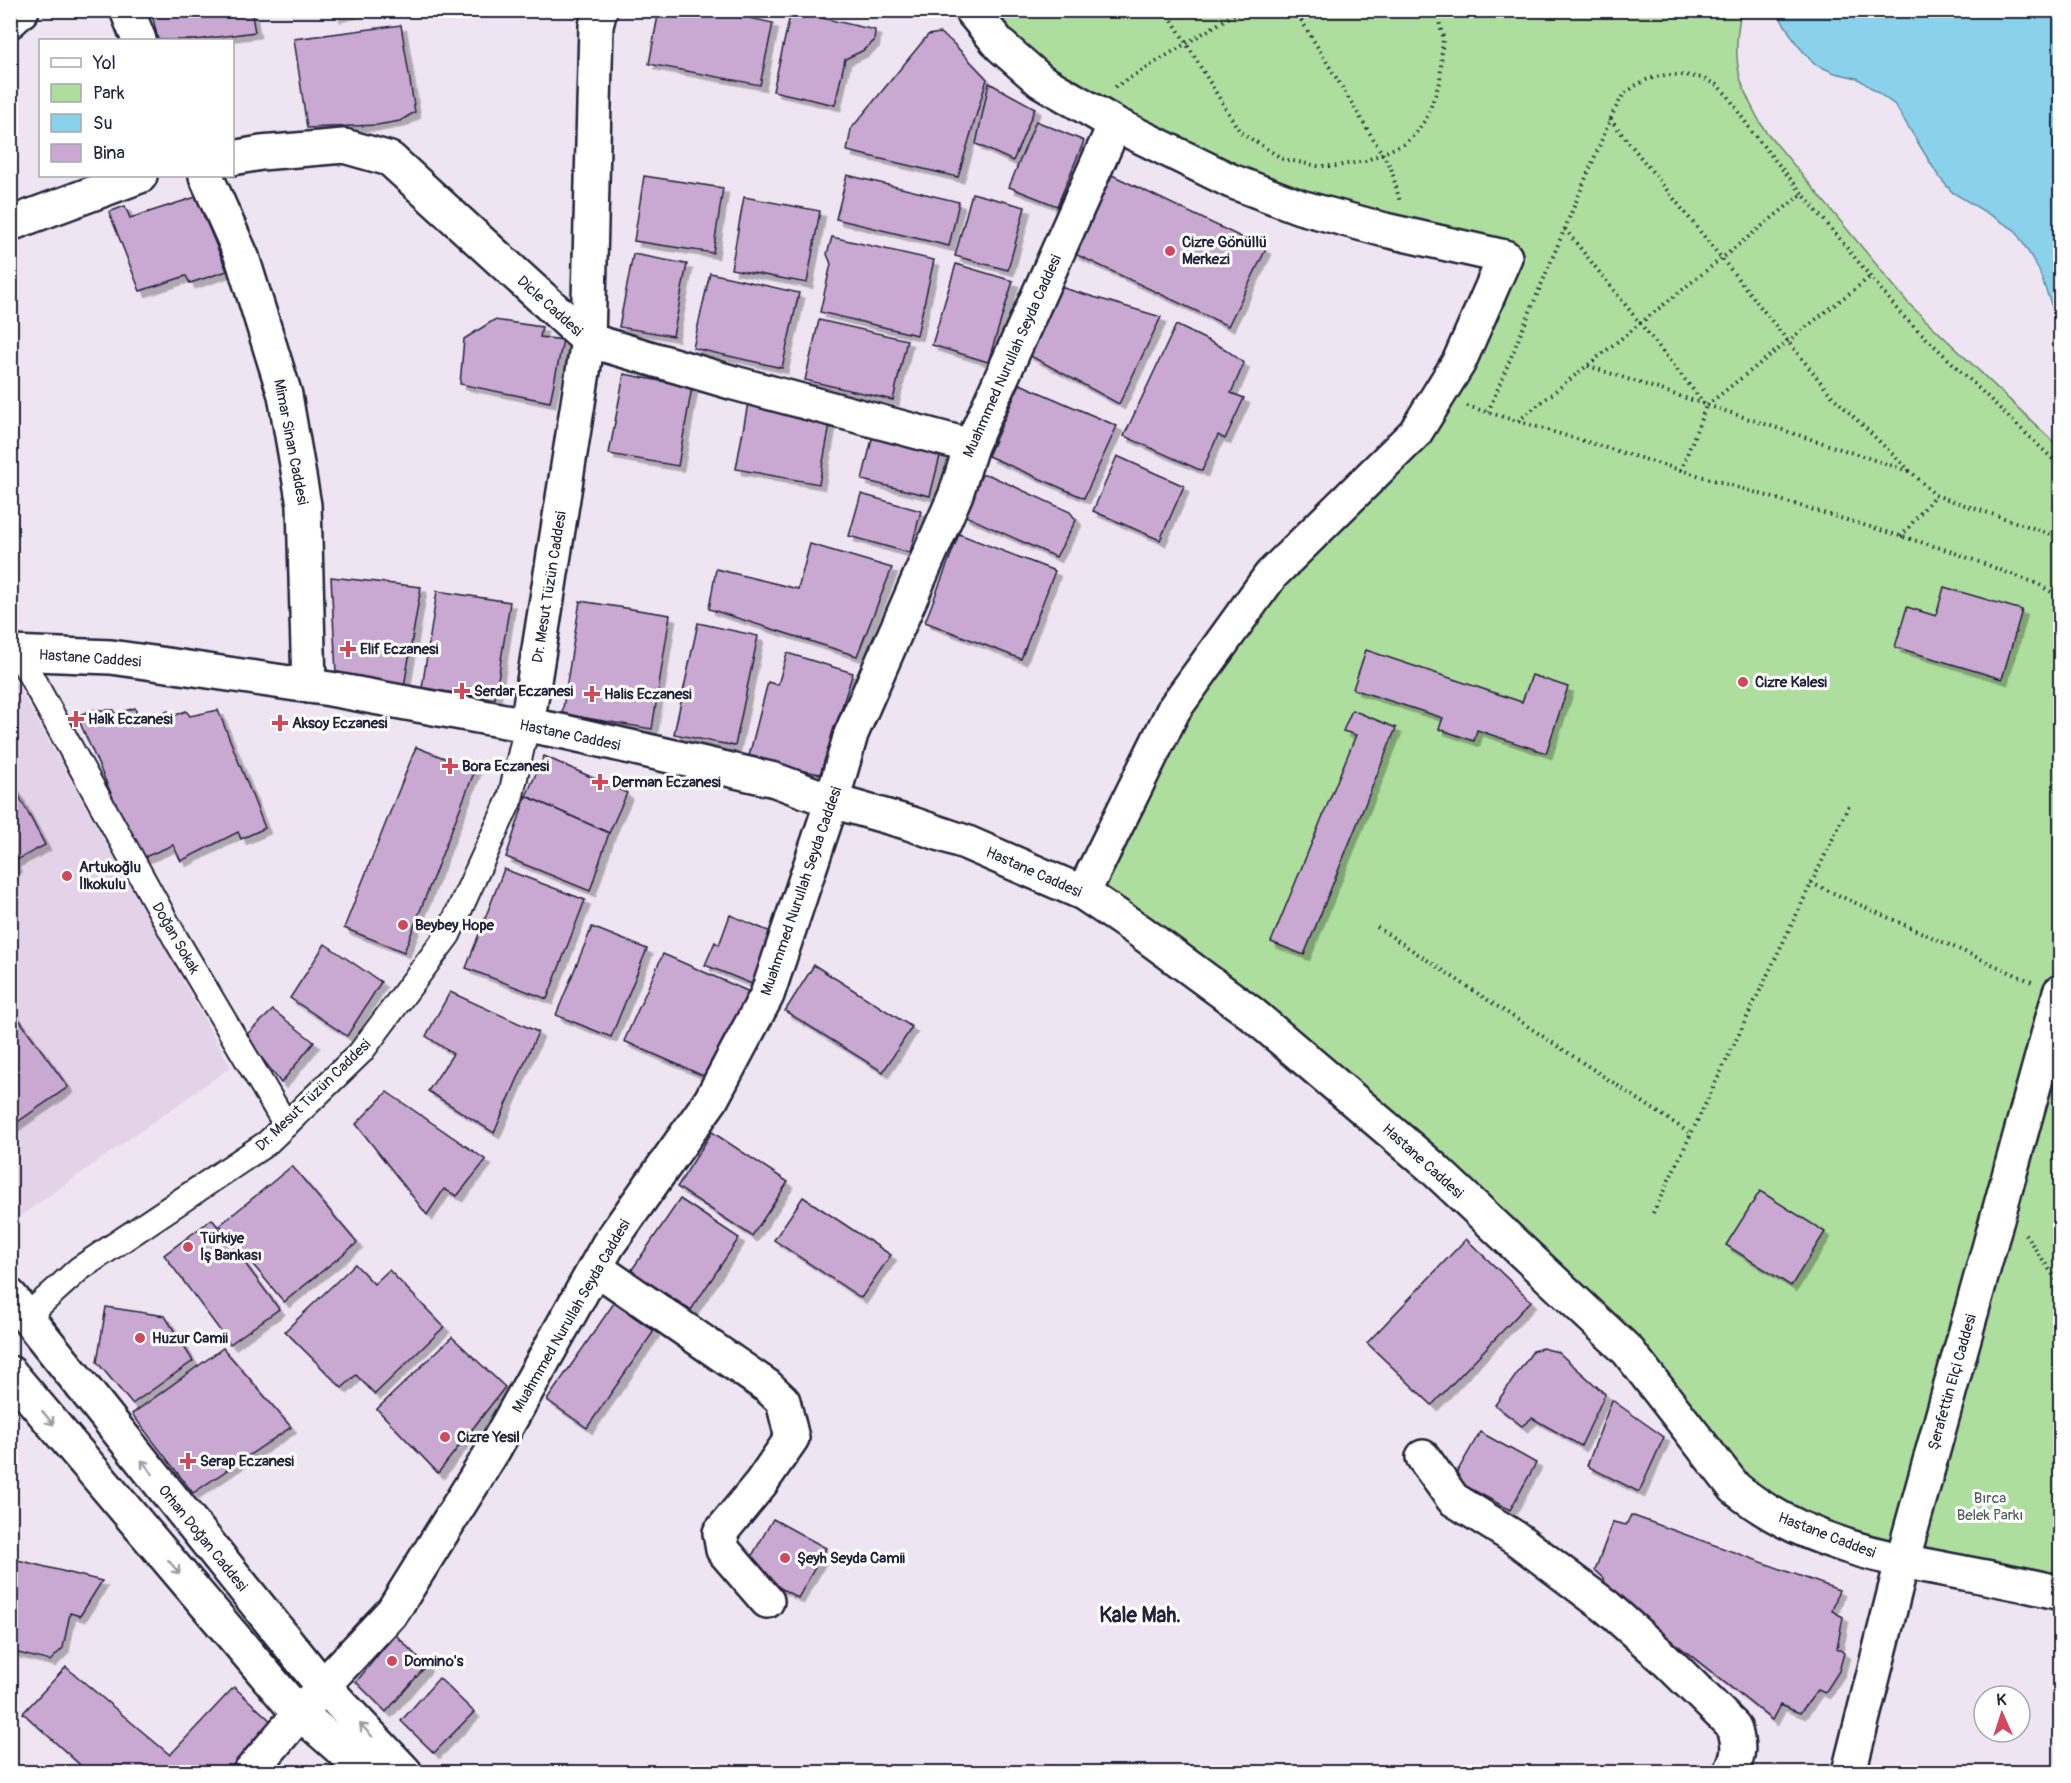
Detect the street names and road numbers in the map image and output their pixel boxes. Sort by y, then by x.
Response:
street label: Muahmmed Nurullah Seyda Caddesi [959,252,1066,461]
street label: Dicle Caddesi [513,272,587,341]
street label: Mimar Sinan Caddesi [269,378,312,507]
street label: Dr. Mesut Tüzün Caddesi [528,510,571,664]
street label: Hastane Caddesi [38,645,142,672]
street label: Hastane Caddesi [518,716,622,756]
street label: Muahmmed Nurullah Seyda Caddesi [757,784,846,998]
street label: Hastane Caddesi [983,843,1085,902]
street label: Doğan Sokak [147,899,204,978]
street label: Dr. Mesut Tüzün Caddesi [252,1035,375,1155]
street label: Hastane Caddesi [1378,1120,1467,1203]
street label: Muahmmed Nurullah Seyda Caddesi [508,1216,635,1416]
street label: Şerafettin Elçi Caddesi [1924,1312,1981,1452]
street label: Orhan Doğan Caddesi [154,1481,252,1596]
street label: Hastane Caddesi [1775,1508,1878,1563]

